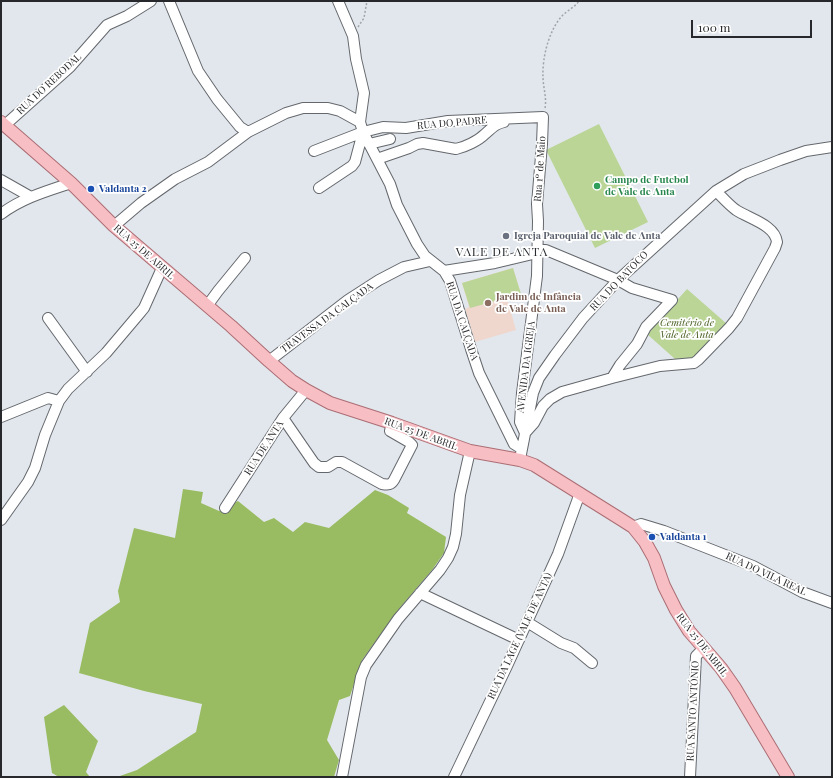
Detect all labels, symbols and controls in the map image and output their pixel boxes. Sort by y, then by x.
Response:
scale bar [693,12,814,38]
text: 100 m [698,19,730,35]
street label: RUA DO REBODAL [14,51,84,117]
street label: RUA DO PADRE [417,114,487,132]
street label: Rua 1º de Maio [532,136,548,202]
place label: Campo de Futebol de Vale de Anta [605,174,689,198]
marker: Campo de Futebol de Vale de Anta [592,181,602,191]
place label: Valdanta 2 [99,183,147,195]
marker: Valdanta 2 [86,184,96,194]
street label: RUA 25 DE ABRIL [111,222,177,282]
place label: Igreja Paroquial de Vale de Anta [514,230,660,242]
marker: Igreja Paroquial de Vale de Anta [501,231,511,241]
district label: VALE DE ANTA [456,245,548,259]
street label: RUA DO BATOCO [587,249,651,313]
street label: TRAVESSA DA CALÇADA [278,280,376,356]
street label: RUA DA CALÇADA [444,280,480,362]
place label: Jardim de Infância de Vale de Anta [496,291,581,314]
marker: Jardim de Infância de Vale de Anta [483,298,493,308]
park label: Cemitério de Vale de Anta [660,317,714,340]
street label: AVENIDA DA IGREJA [514,320,538,414]
street label: RUA 25 DE ABRIL [383,415,459,453]
street label: RUA DE ANTA [242,418,286,478]
place label: Valdanta 1 [660,531,706,543]
marker: Valdanta 1 [647,532,657,542]
street label: RUA DO VILA REAL [724,550,808,598]
street label: RUA DA LAGE (VALE DE ANTA) [485,571,555,701]
street label: RUA 25 DE ABRIL [674,611,730,679]
street label: RUA SANTO ANTÓNIO [684,660,702,762]

